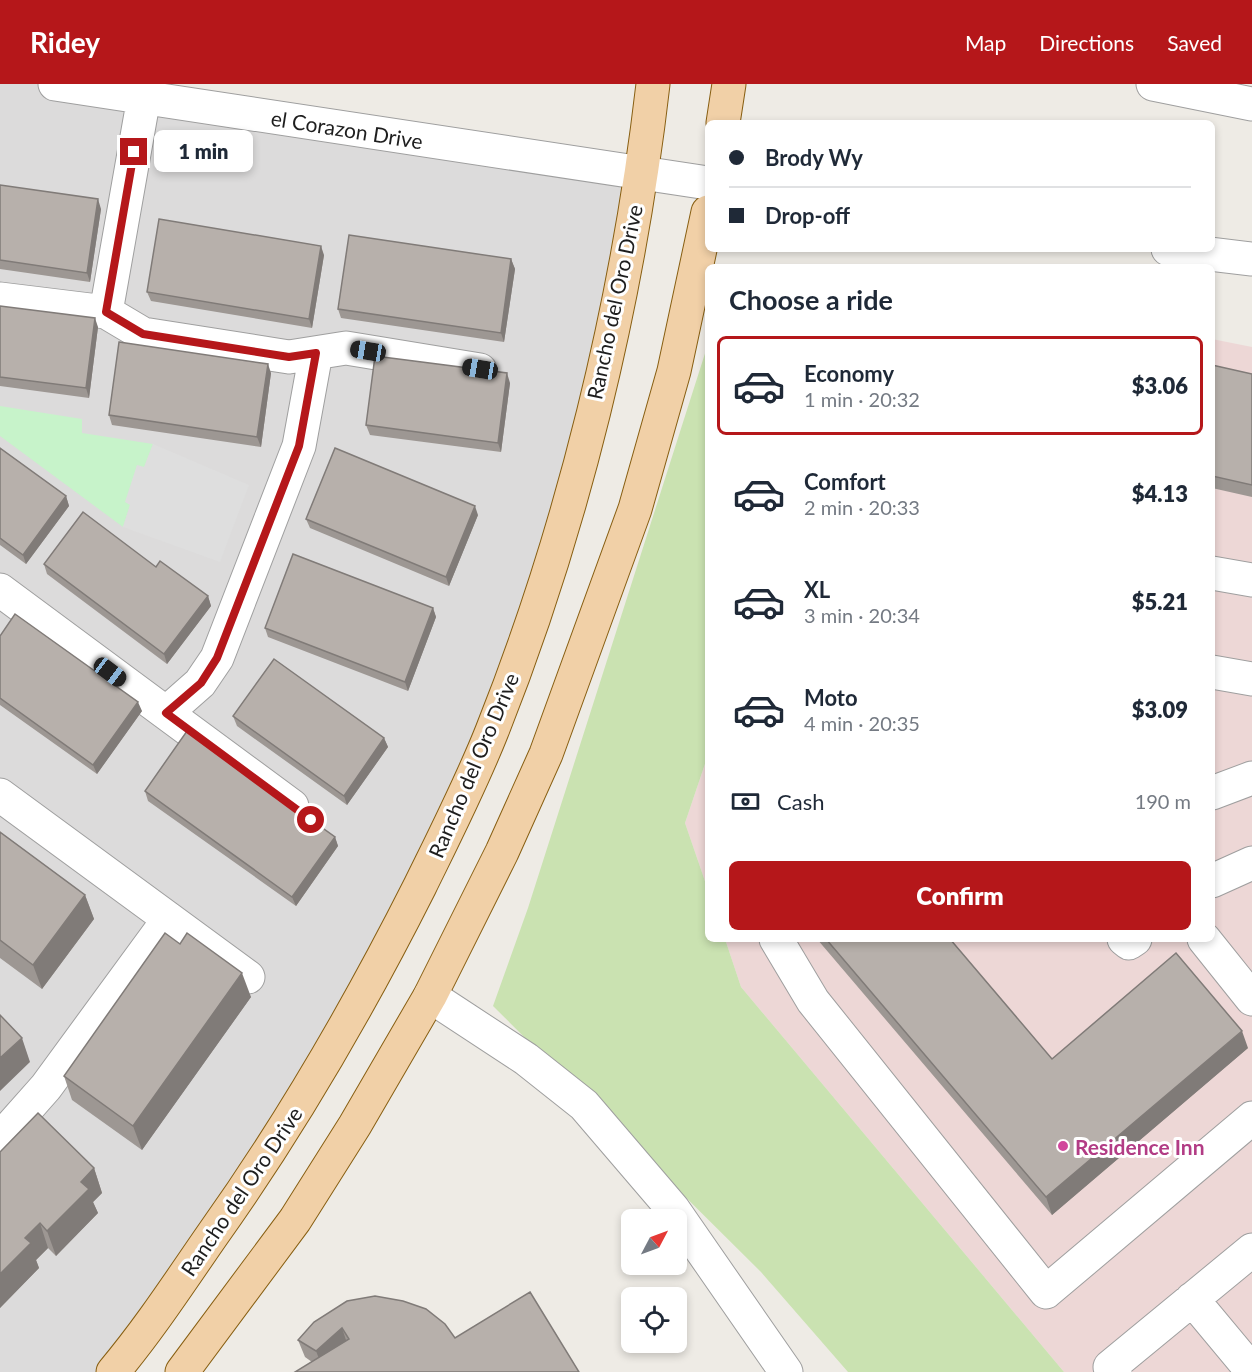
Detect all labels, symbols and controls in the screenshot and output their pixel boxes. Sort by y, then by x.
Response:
text: Ridey [30,25,100,59]
text: Map [965,30,1006,55]
text: Directions [1039,30,1134,55]
text: Saved [1167,30,1222,55]
street label: el Corazon Drive [269,105,425,153]
callout: 1 min [155,131,254,173]
route end [120,138,147,165]
text: 1 min [179,139,228,163]
text: Brody Wy [765,144,863,171]
street label: Rancho del Oro Drive [581,202,647,402]
text: Drop-off [765,202,850,229]
text: Choose a ride [729,283,893,316]
car [349,339,387,363]
car [461,357,499,381]
icon: car [732,359,786,413]
text: Economy [804,360,894,387]
text: $3.06 [1132,372,1188,399]
text: 1 min · 20:32 [804,387,920,411]
icon: car [732,467,786,521]
text: Comfort [804,468,886,495]
text: $4.13 [1132,480,1188,507]
text: 2 min · 20:33 [804,495,920,519]
icon: car [732,575,786,629]
text: XL [804,576,830,603]
text: $5.21 [1132,588,1188,615]
text: 3 min · 20:34 [804,603,920,627]
car [90,654,130,690]
street label: Rancho del Oro Drive [423,669,523,861]
icon: car [732,683,786,737]
text: Moto [804,684,858,711]
text: $3.09 [1132,696,1188,723]
text: 4 min · 20:35 [804,711,920,735]
icon: cash [729,785,762,818]
text: Cash [777,788,824,815]
text: 190 m [1135,789,1191,813]
route start [297,806,324,833]
button: Confirm [729,861,1191,930]
street label: Rancho del Oro Drive [175,1102,307,1280]
place label: Residence Inn [1075,1134,1205,1159]
marker: Residence Inn [1056,1139,1070,1153]
north arrow [621,1209,687,1275]
map controls [621,1209,687,1353]
button: locate [621,1287,687,1353]

